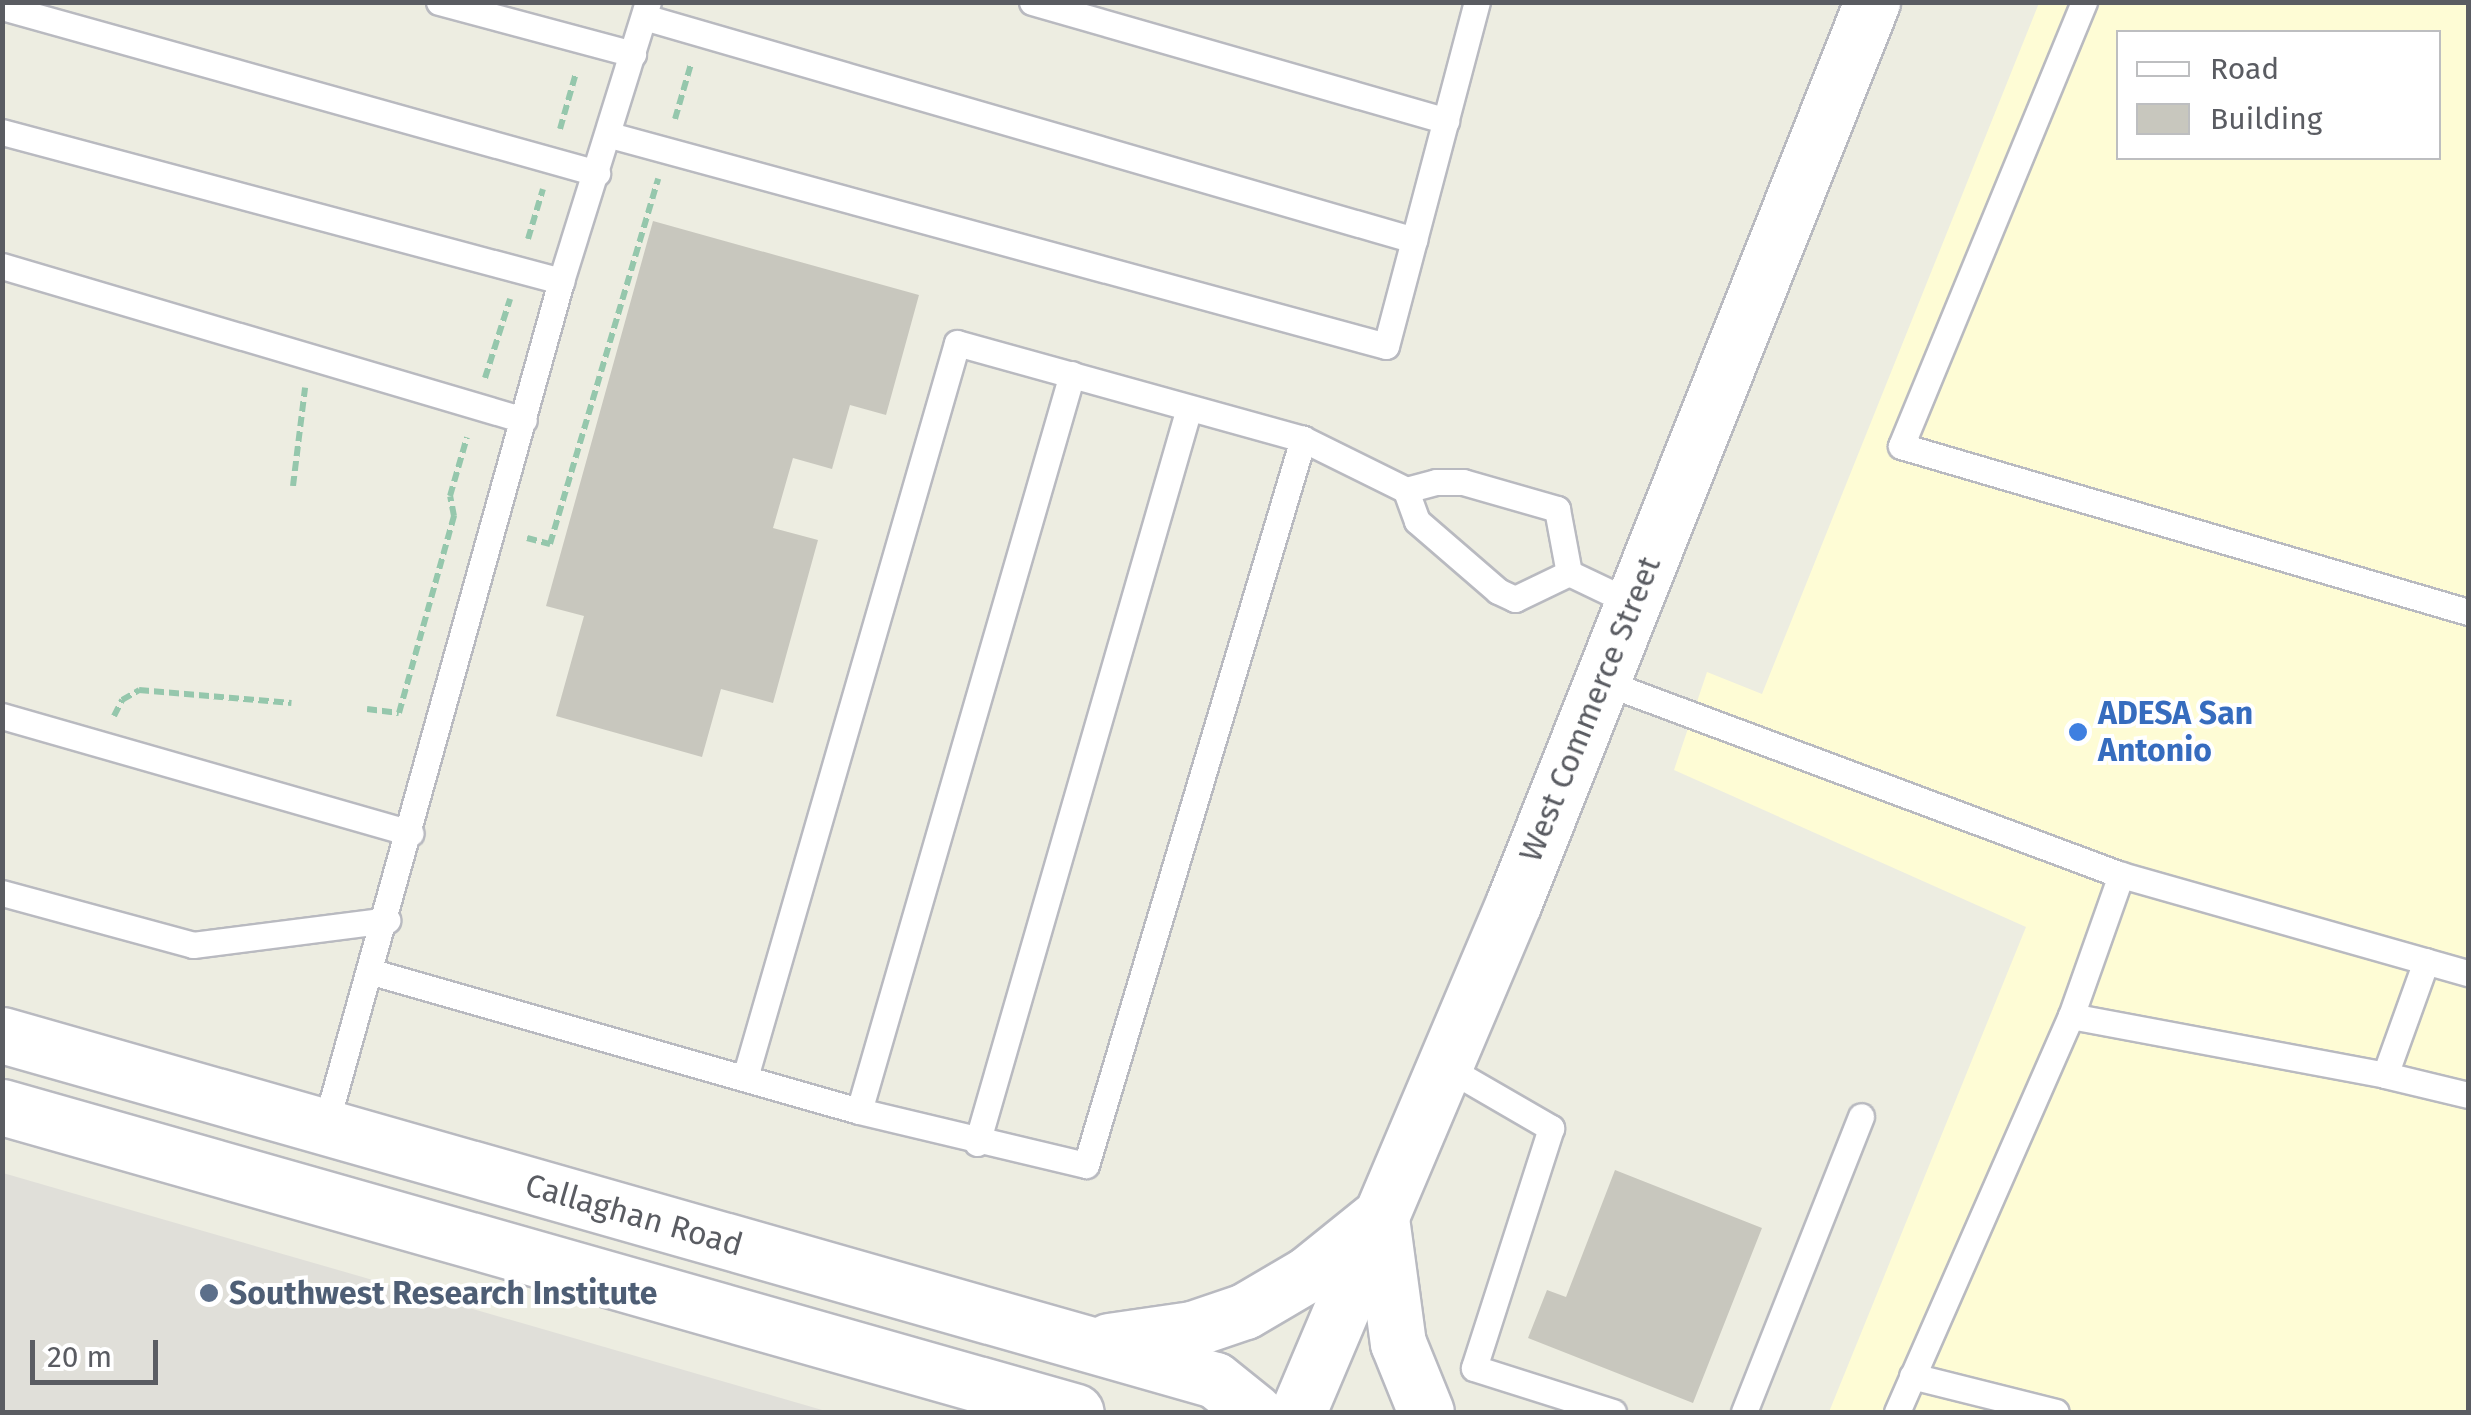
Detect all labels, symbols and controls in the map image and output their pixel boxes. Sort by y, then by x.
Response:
legend [2116,30,2441,160]
text: Road [2210,51,2279,87]
text: Building [2210,101,2322,137]
street label: West Commerce Street [1511,551,1669,867]
place label: ADESA San Antonio [2098,695,2253,770]
marker: ADESA San Antonio [2067,721,2089,743]
street label: Callaghan Road [521,1166,747,1264]
place label: Southwest Research Institute [229,1274,657,1312]
marker: Southwest Research Institute [198,1282,220,1304]
scale bar [35,1320,162,1382]
text: 20 m [47,1339,112,1375]

